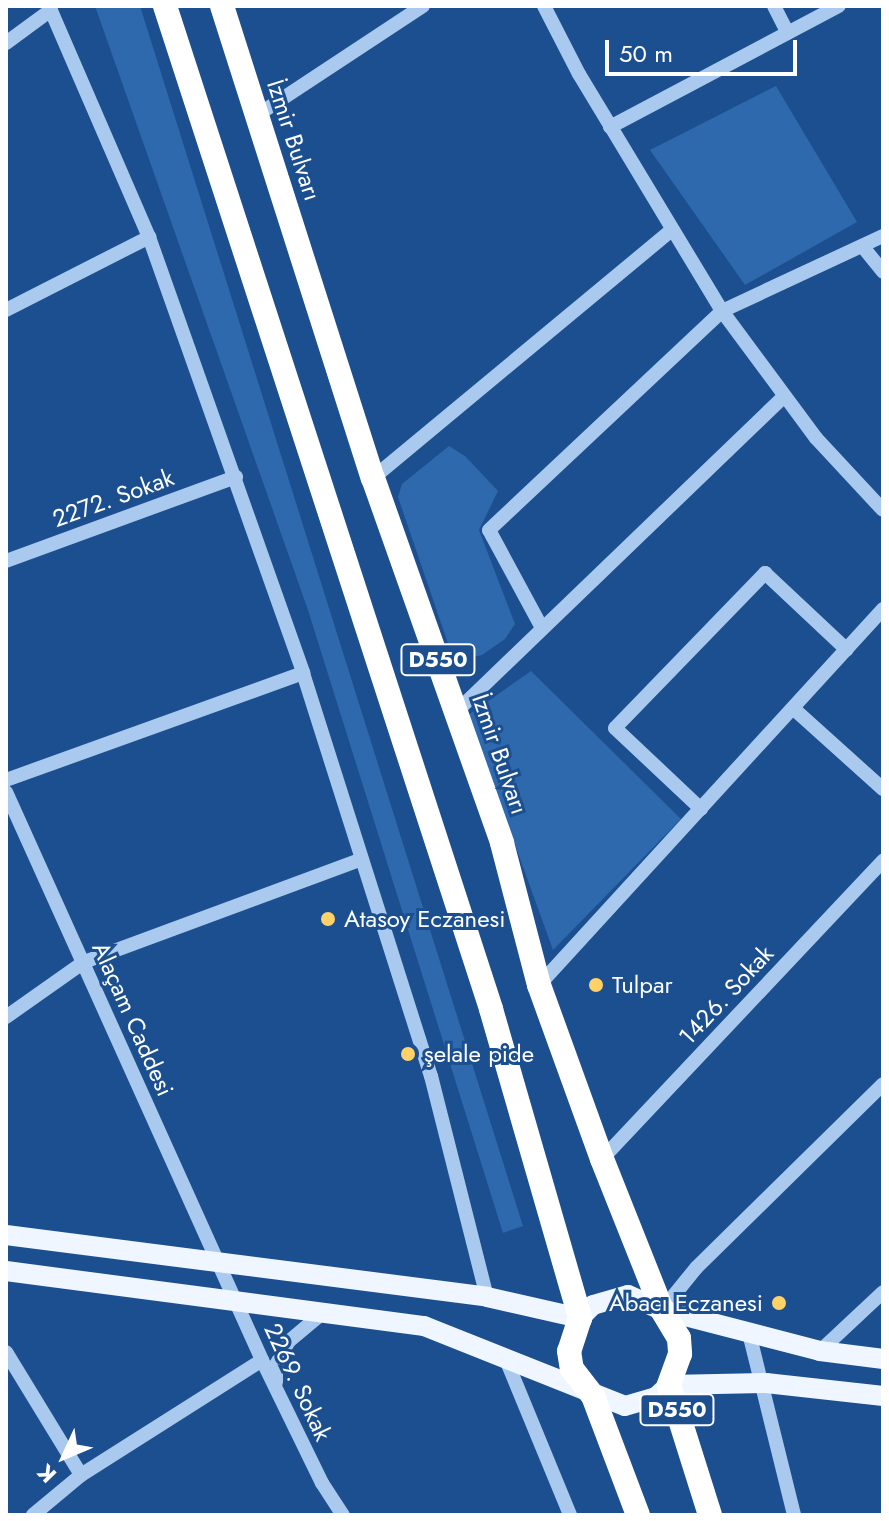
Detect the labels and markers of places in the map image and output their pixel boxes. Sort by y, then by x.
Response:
place label: Atasoy Eczanesi [344,905,505,933]
marker: Atasoy Eczanesi [319,910,337,928]
place label: Tulpar [612,971,673,999]
marker: Tulpar [587,976,605,994]
place label: şelale pide [424,1040,534,1068]
marker: şelale pide [399,1045,417,1063]
place label: Abacı Eczanesi [609,1289,763,1317]
marker: Abacı Eczanesi [770,1294,788,1312]

